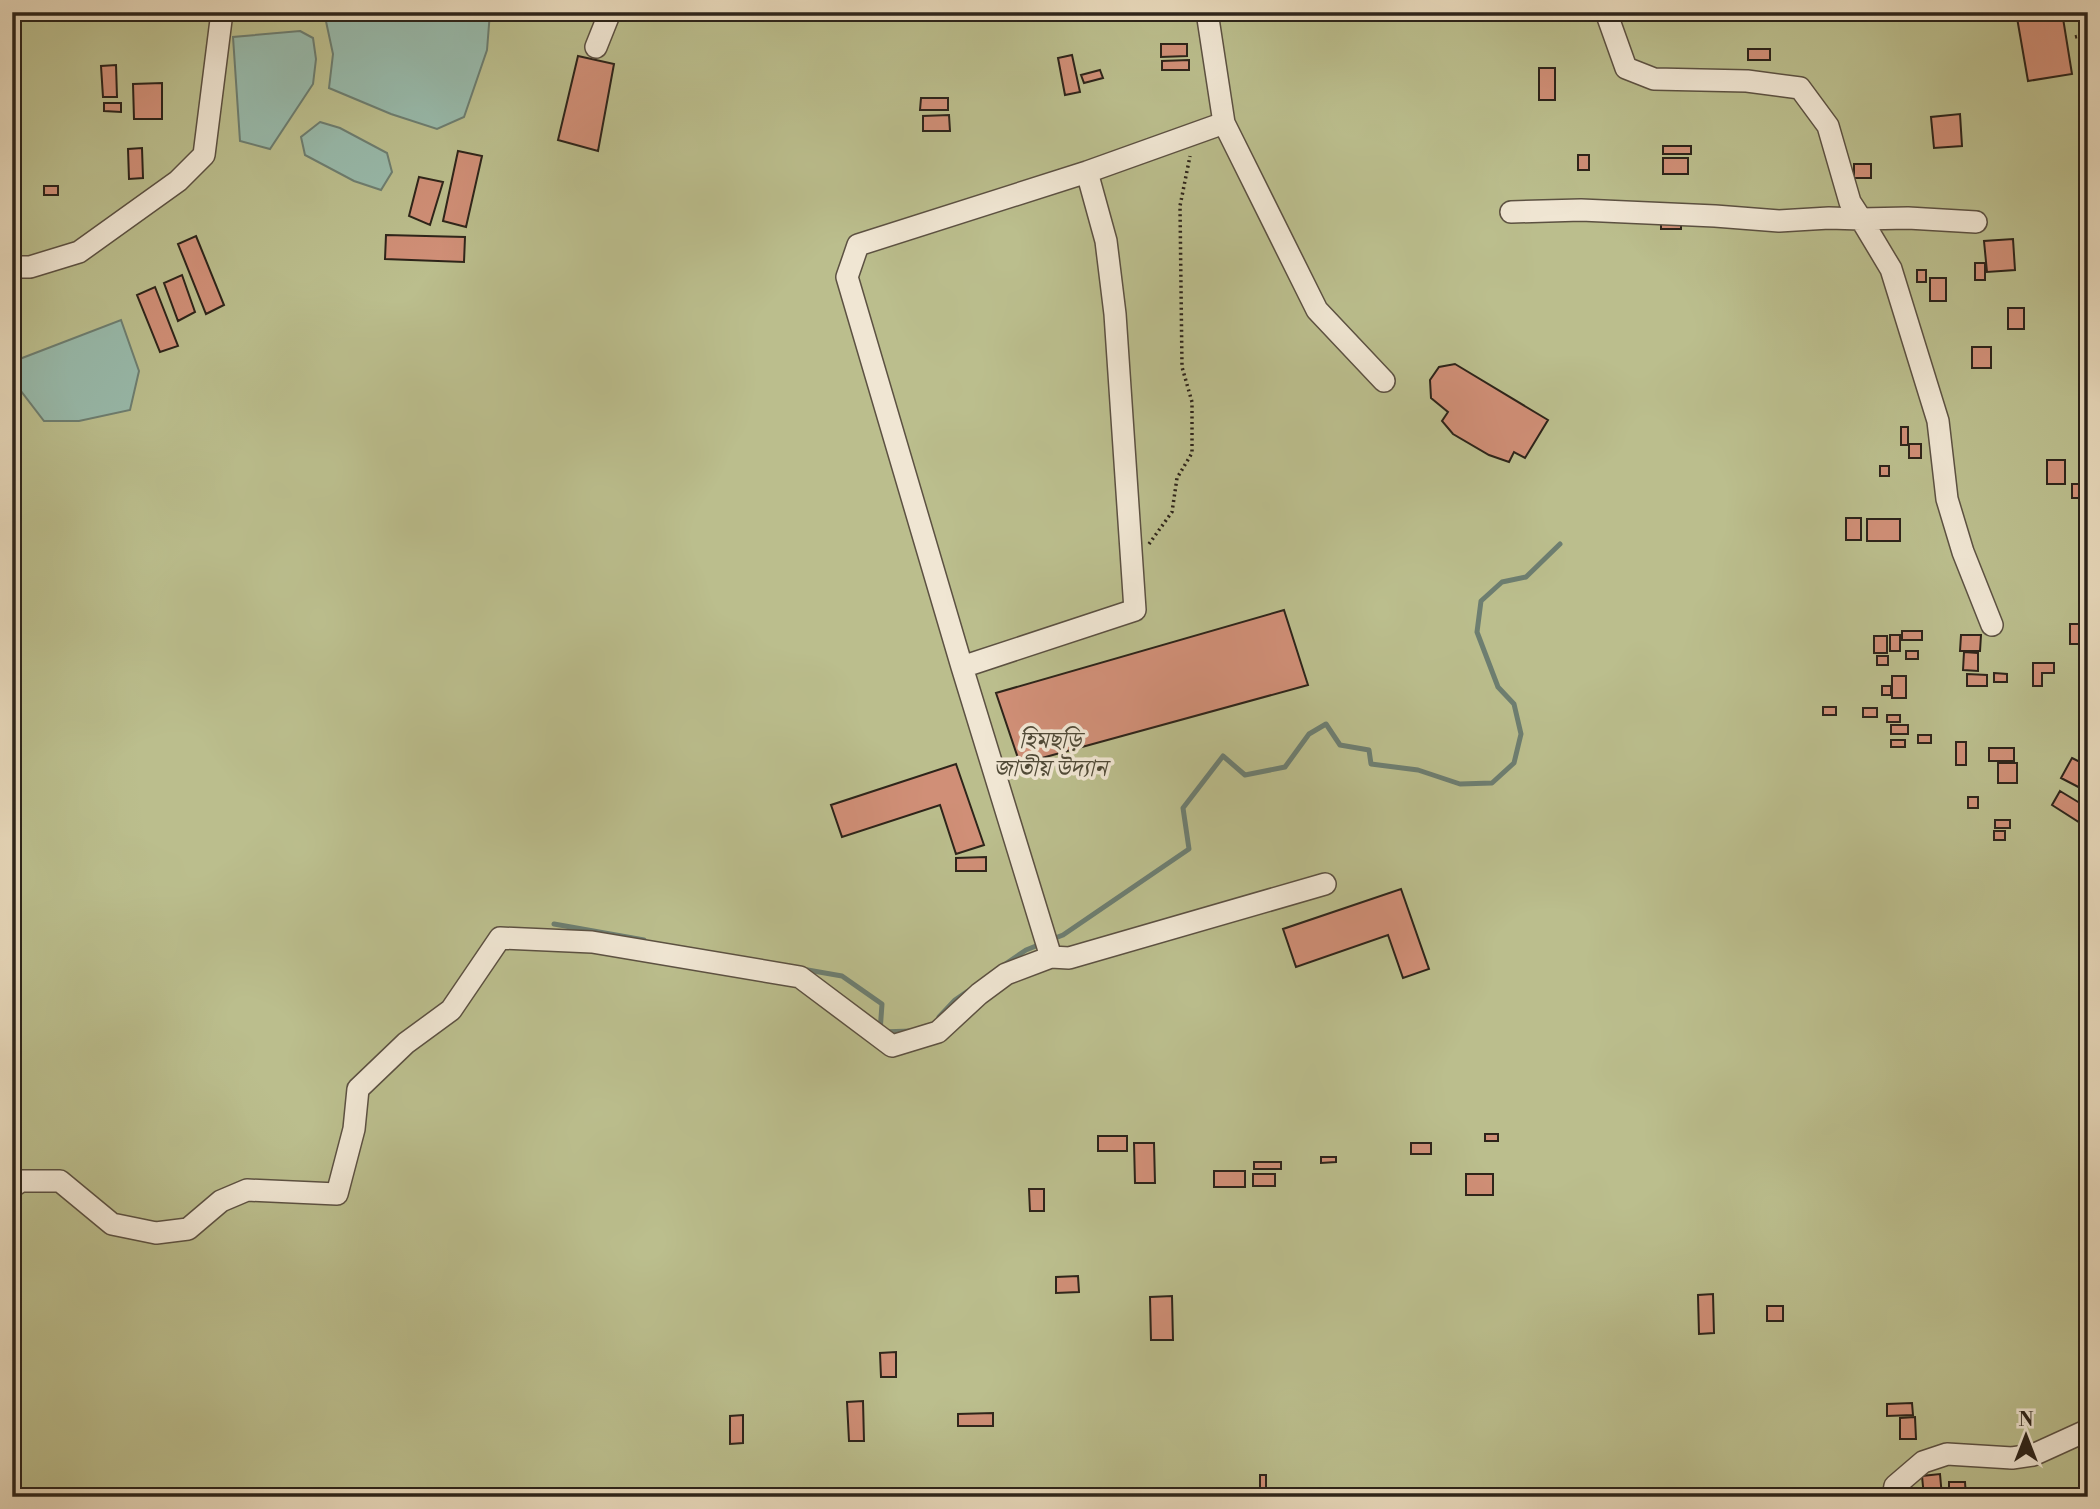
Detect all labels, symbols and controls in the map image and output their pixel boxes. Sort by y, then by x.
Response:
park label: হিমছড়ি জাতীয় উদ্যান [993,725,1111,784]
north arrow [1992,1400,2062,1470]
text: N [2018,1408,2034,1432]

